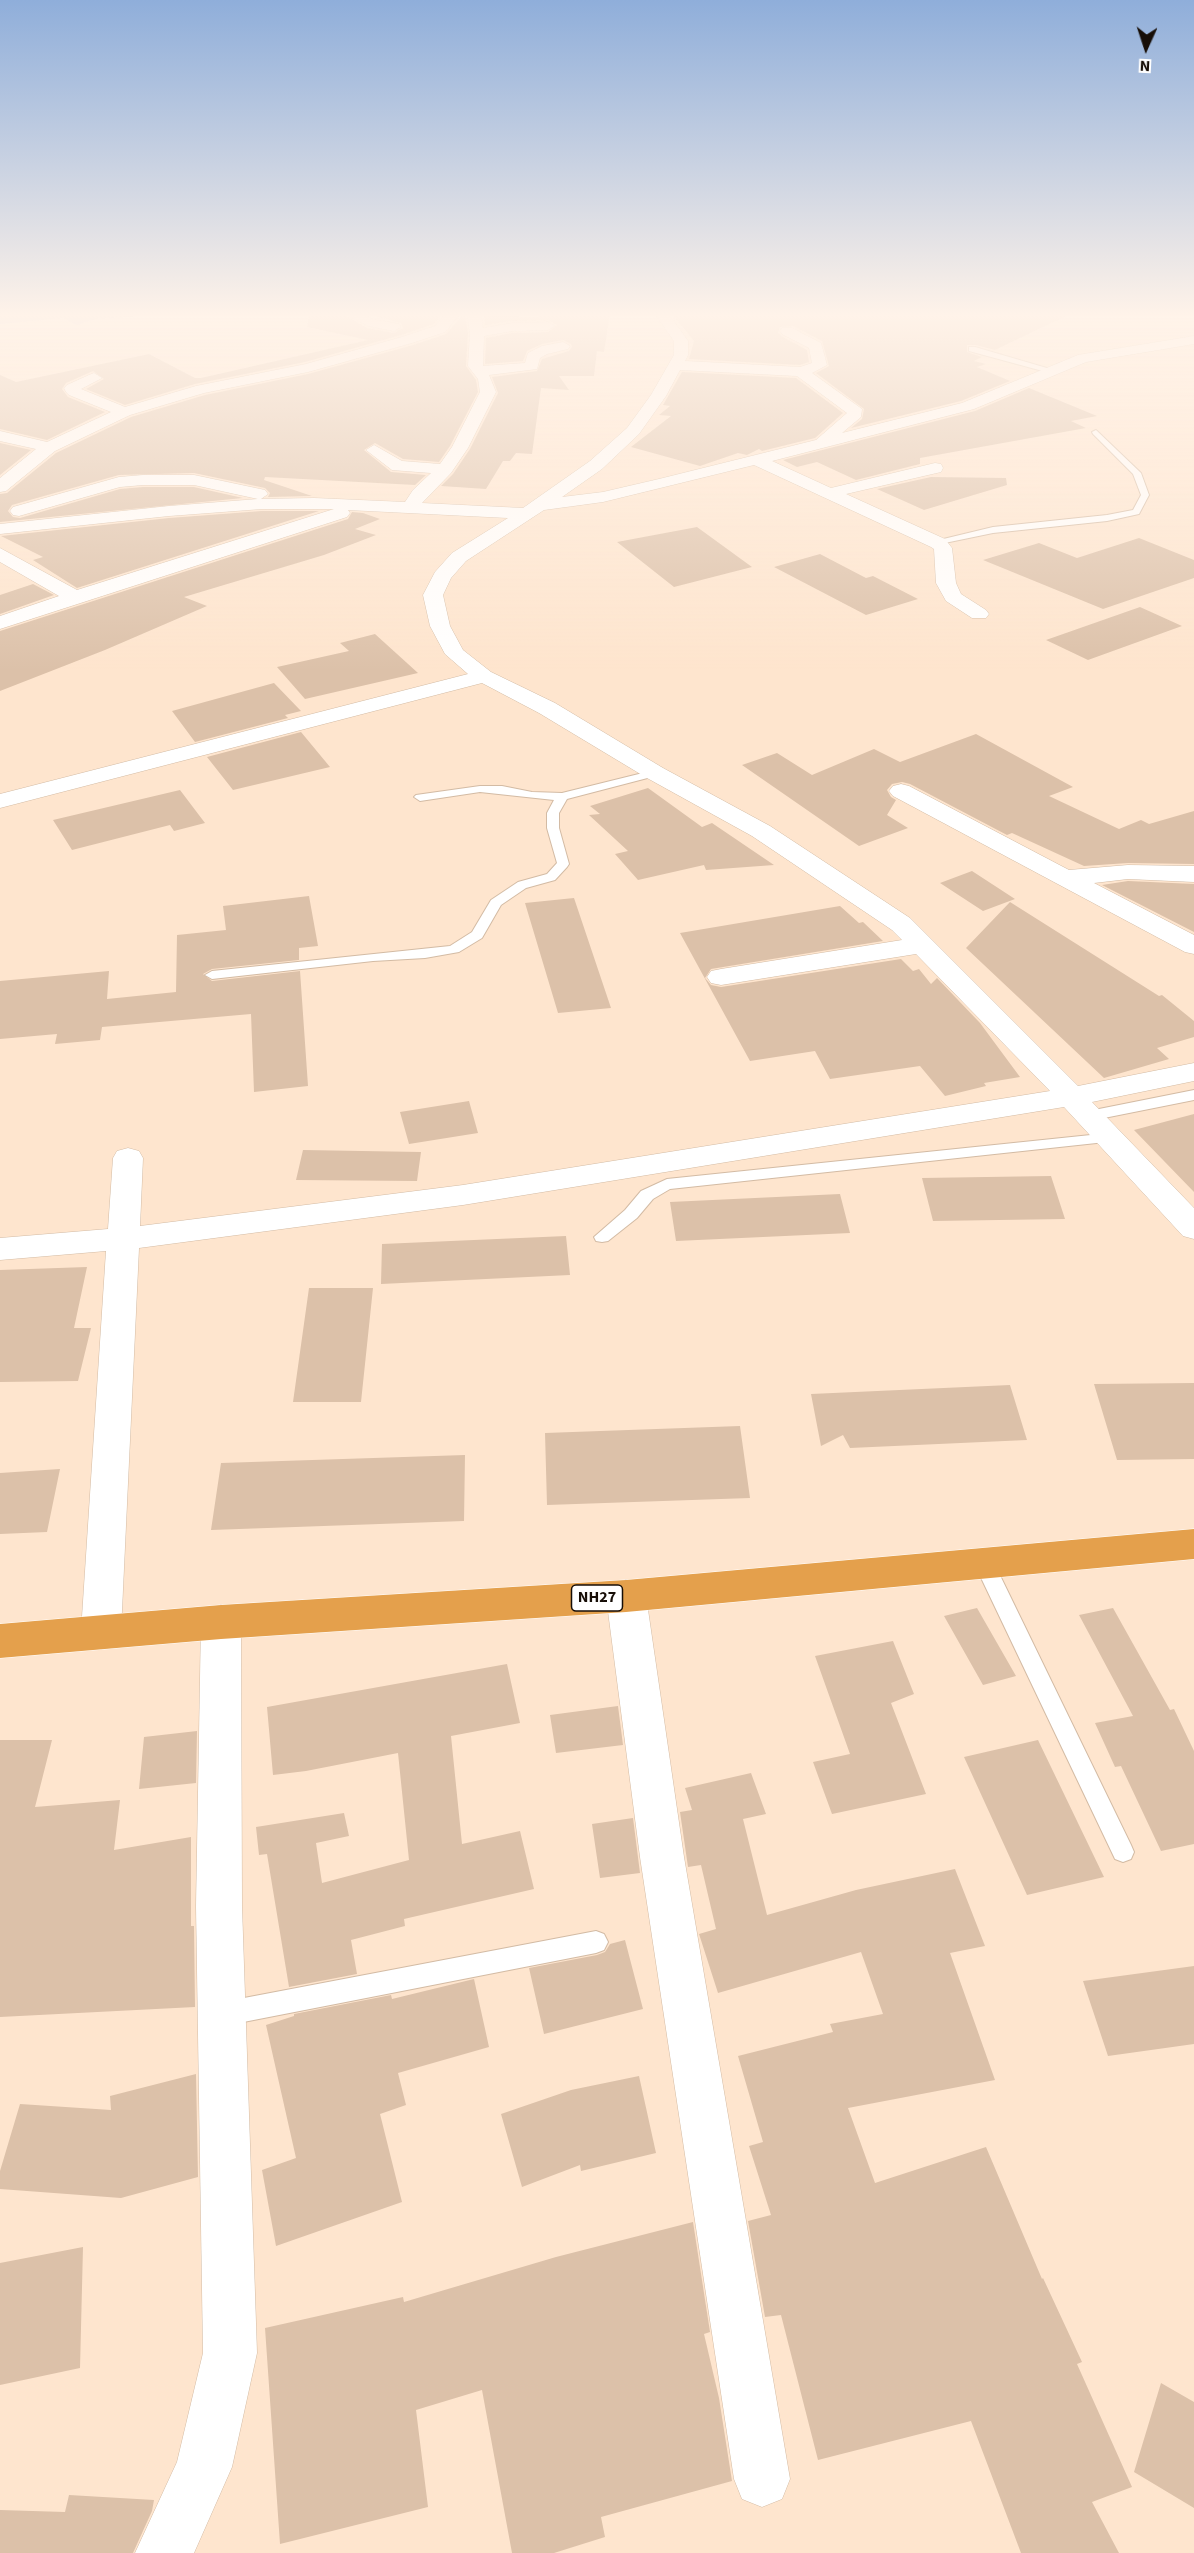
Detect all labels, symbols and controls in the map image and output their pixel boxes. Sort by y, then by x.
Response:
north arrow [1116,18,1176,78]
text: N [1139,55,1151,77]
road number: NH27 [572,1585,622,1611]

